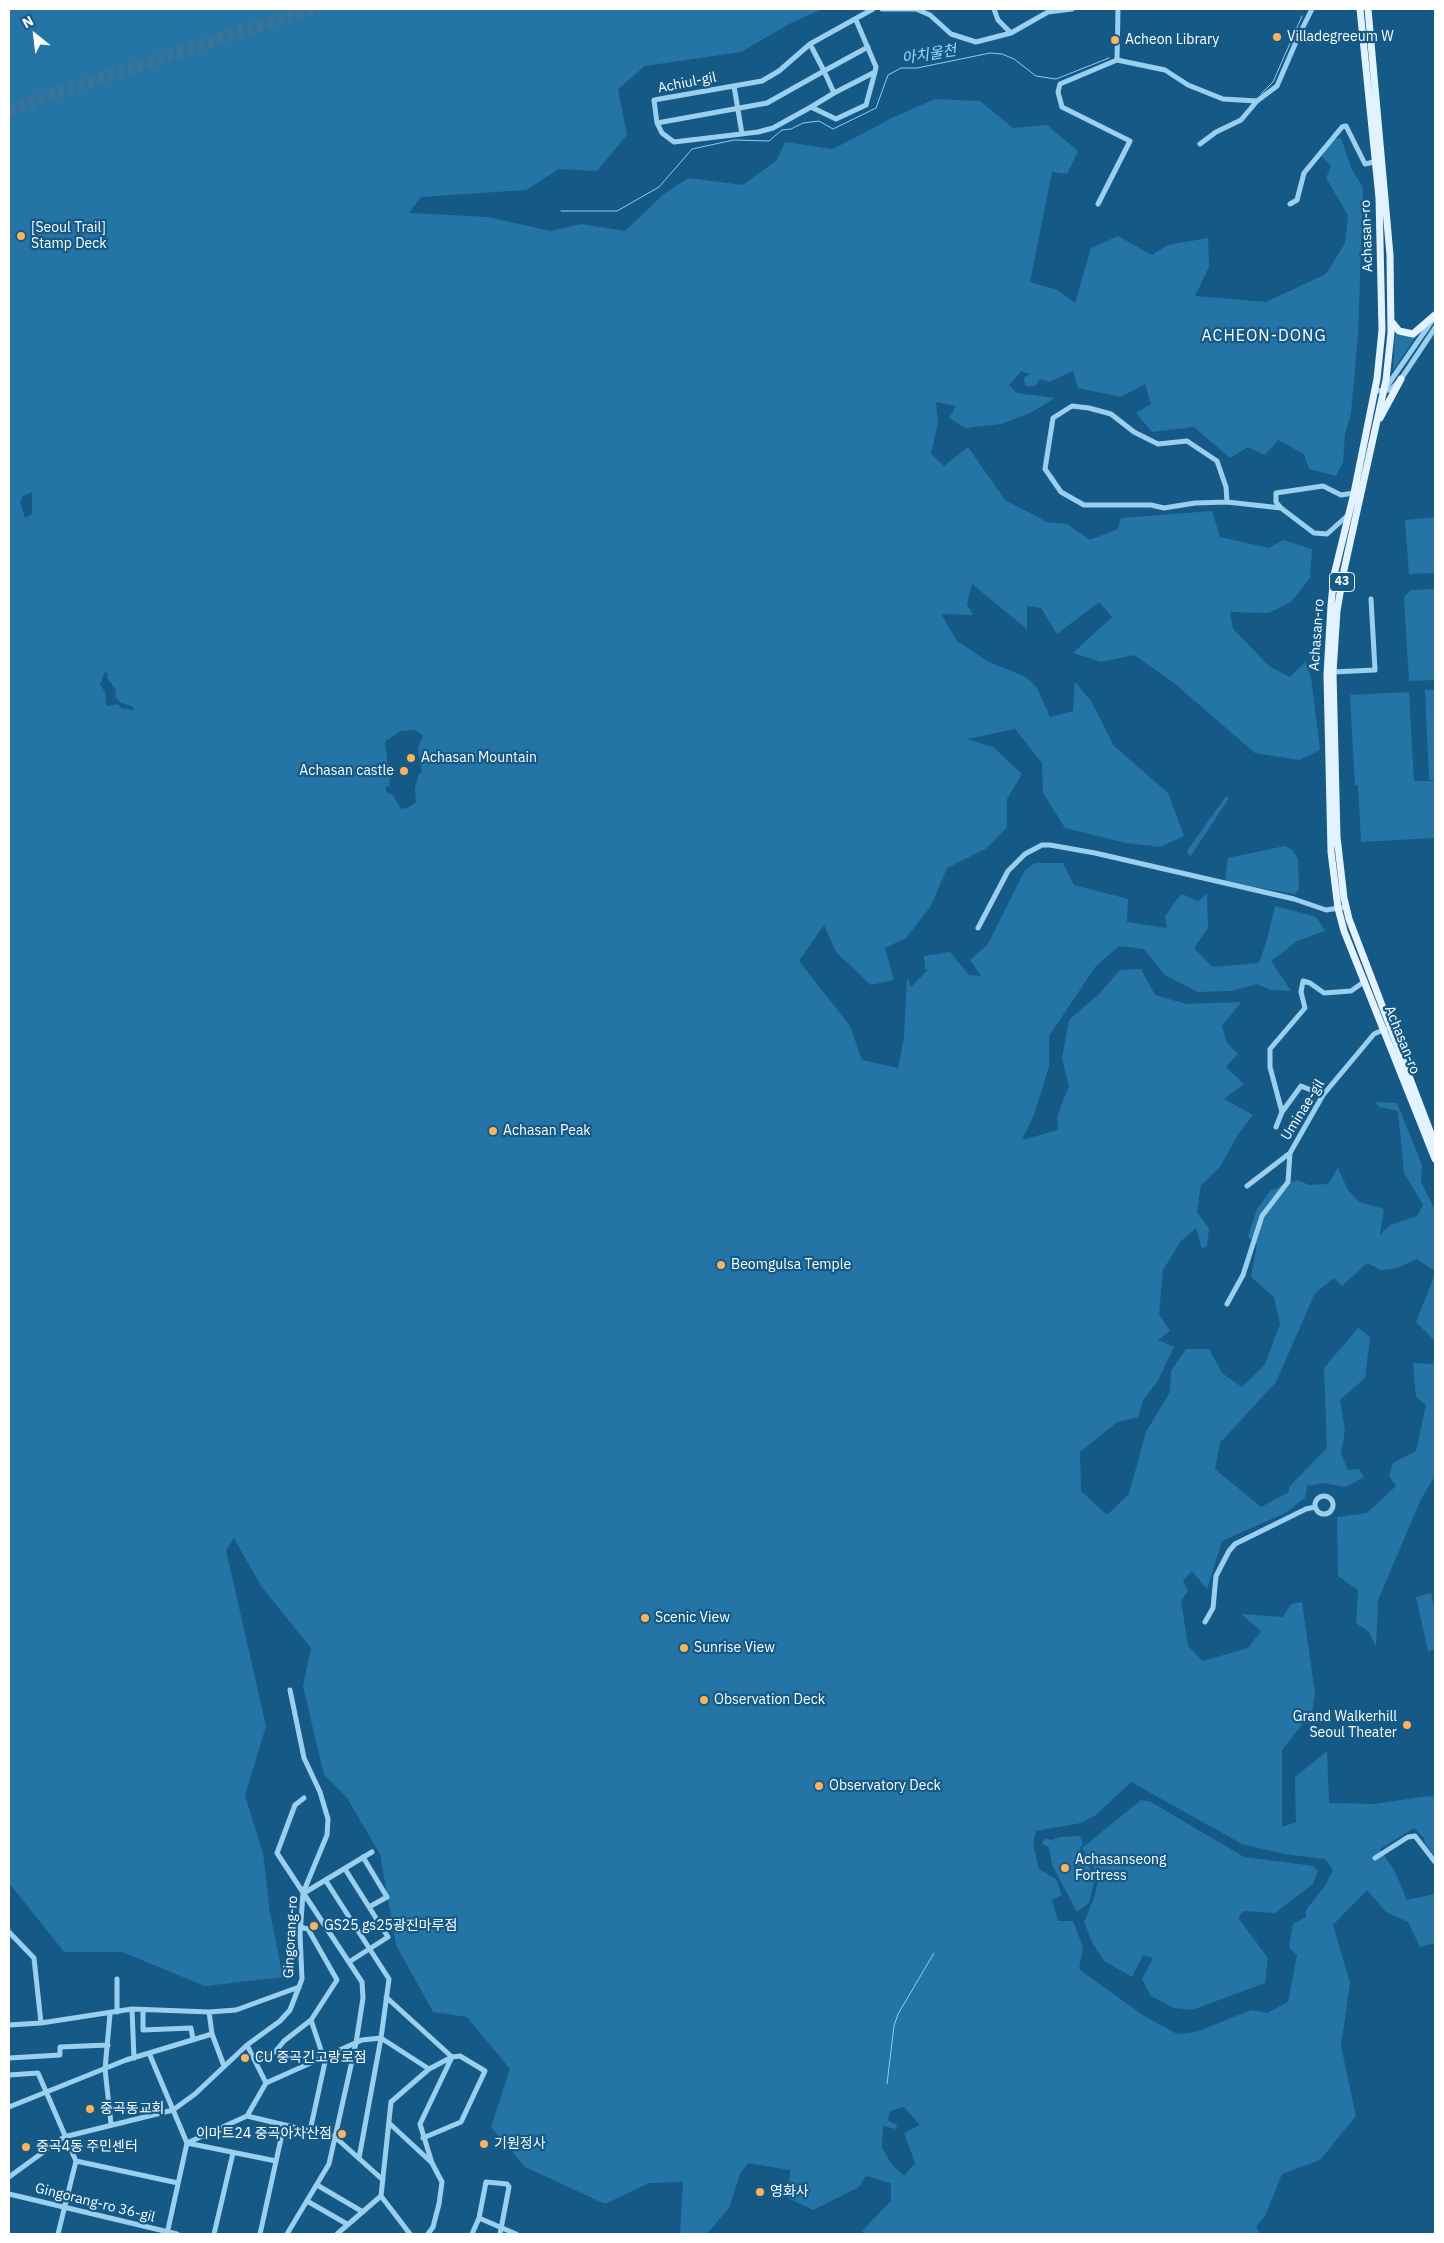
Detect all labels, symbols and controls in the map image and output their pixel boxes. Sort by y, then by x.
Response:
north arrow [10,10,60,60]
text: N [19,12,37,32]
place label: Villadegreeum W [1287,29,1394,45]
marker: Villadegreeum W [1271,31,1283,43]
place label: Acheon Library [1125,32,1219,48]
marker: Acheon Library [1109,34,1121,46]
water label: 아치울천 [900,42,958,68]
street label: Achiul-gil [656,69,718,97]
street label: Achasan-ro [1357,200,1377,272]
place label: [Seoul Trail] Stamp Deck [31,220,107,252]
marker: [Seoul Trail] Stamp Deck [15,230,27,242]
district label: ACHEON-DONG [1200,326,1328,346]
road number: 43 [1330,572,1354,592]
street label: Achasan-ro [1306,598,1328,672]
place label: Achasan Mountain [421,750,537,766]
marker: Achasan Mountain [405,752,417,764]
place label: Achasan castle [299,763,394,779]
marker: Achasan castle [398,765,410,777]
street label: Achasan-ro [1381,1003,1423,1077]
street label: Uminae-gil [1278,1076,1328,1144]
place label: Achasan Peak [503,1123,591,1139]
marker: Achasan Peak [487,1125,499,1137]
place label: Beomgulsa Temple [731,1257,851,1273]
marker: Beomgulsa Temple [715,1259,727,1271]
place label: Scenic View [655,1610,730,1626]
marker: Scenic View [639,1612,651,1624]
place label: Sunrise View [694,1640,775,1656]
marker: Sunrise View [678,1642,690,1654]
place label: Observation Deck [714,1692,825,1708]
marker: Observation Deck [698,1694,710,1706]
place label: Grand Walkerhill Seoul Theater [1293,1709,1397,1741]
marker: Grand Walkerhill Seoul Theater [1401,1719,1413,1731]
place label: Observatory Deck [829,1778,941,1794]
marker: Observatory Deck [813,1780,825,1792]
place label: Achasanseong Fortress [1075,1852,1166,1884]
marker: Achasanseong Fortress [1059,1862,1071,1874]
street label: Gingorang-ro [280,1895,302,1979]
place label: GS25 gs25광진마루점 [324,1918,457,1934]
marker: GS25 gs25광진마루점 [308,1920,320,1932]
place label: CU 중곡긴고랑로점 [255,2050,367,2066]
marker: CU 중곡긴고랑로점 [239,2052,251,2064]
place label: 중곡동교회 [100,2101,164,2117]
marker: 중곡동교회 [84,2103,96,2115]
place label: 이마트24 중곡아차산점 [196,2126,332,2142]
marker: 이마트24 중곡아차산점 [336,2128,348,2140]
place label: 기원정사 [494,2136,546,2152]
marker: 기원정사 [478,2138,490,2150]
place label: 중곡4동 주민센터 [36,2139,138,2155]
marker: 중곡4동 주민센터 [20,2141,32,2153]
street label: Gingorang-ro 36-gil [33,2180,157,2226]
place label: 영화사 [770,2184,809,2200]
marker: 영화사 [754,2186,766,2198]

